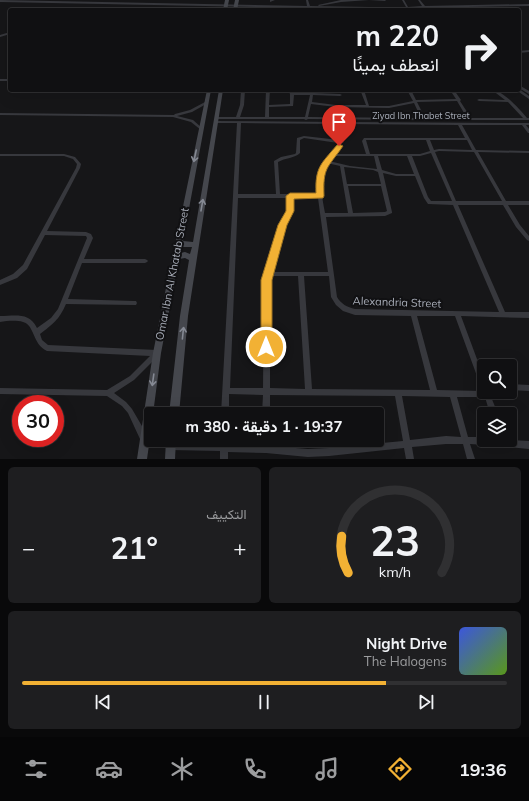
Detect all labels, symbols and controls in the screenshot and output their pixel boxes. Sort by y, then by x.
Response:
text: 220 m [356,18,439,53]
icon: right [453,24,505,76]
text: انعطف يمينًا [353,53,439,76]
pin [322,105,356,146]
street label: Ziyad Ibn Thabet Street [372,110,470,122]
icon: arrive [328,111,350,133]
one-way arrow [191,149,199,162]
one-way arrow [198,199,206,212]
street label: Omar Ibn Al Khatab Street [152,207,192,341]
street label: Alexandria Street [352,293,442,311]
position arrow [245,326,287,368]
one-way arrow [179,327,186,340]
map controls [477,359,517,447]
button: search [477,359,517,399]
one-way arrow [149,373,157,386]
speed limit sign: 30 [12,395,64,447]
button: layers [477,407,517,447]
text: 19:37 · 1 دقيقة · 380 m [186,417,342,436]
text: التكييف [206,506,247,522]
text: 23 [370,514,420,566]
text: 21° [111,529,158,567]
text: − [22,534,35,562]
text: + [233,534,247,562]
text: km/h [379,563,411,581]
text: Night Drive [366,634,447,653]
text: The Halogens [364,653,447,669]
icon: previous [92,691,114,713]
icon: pause [253,691,275,713]
icon: next [415,691,437,713]
icon: filters [22,755,50,783]
icon: car [95,755,123,783]
icon: climate [168,755,196,783]
icon: phone [241,755,269,783]
icon: music [313,755,341,783]
icon: directions [386,755,414,783]
text: 19:36 [459,758,507,781]

